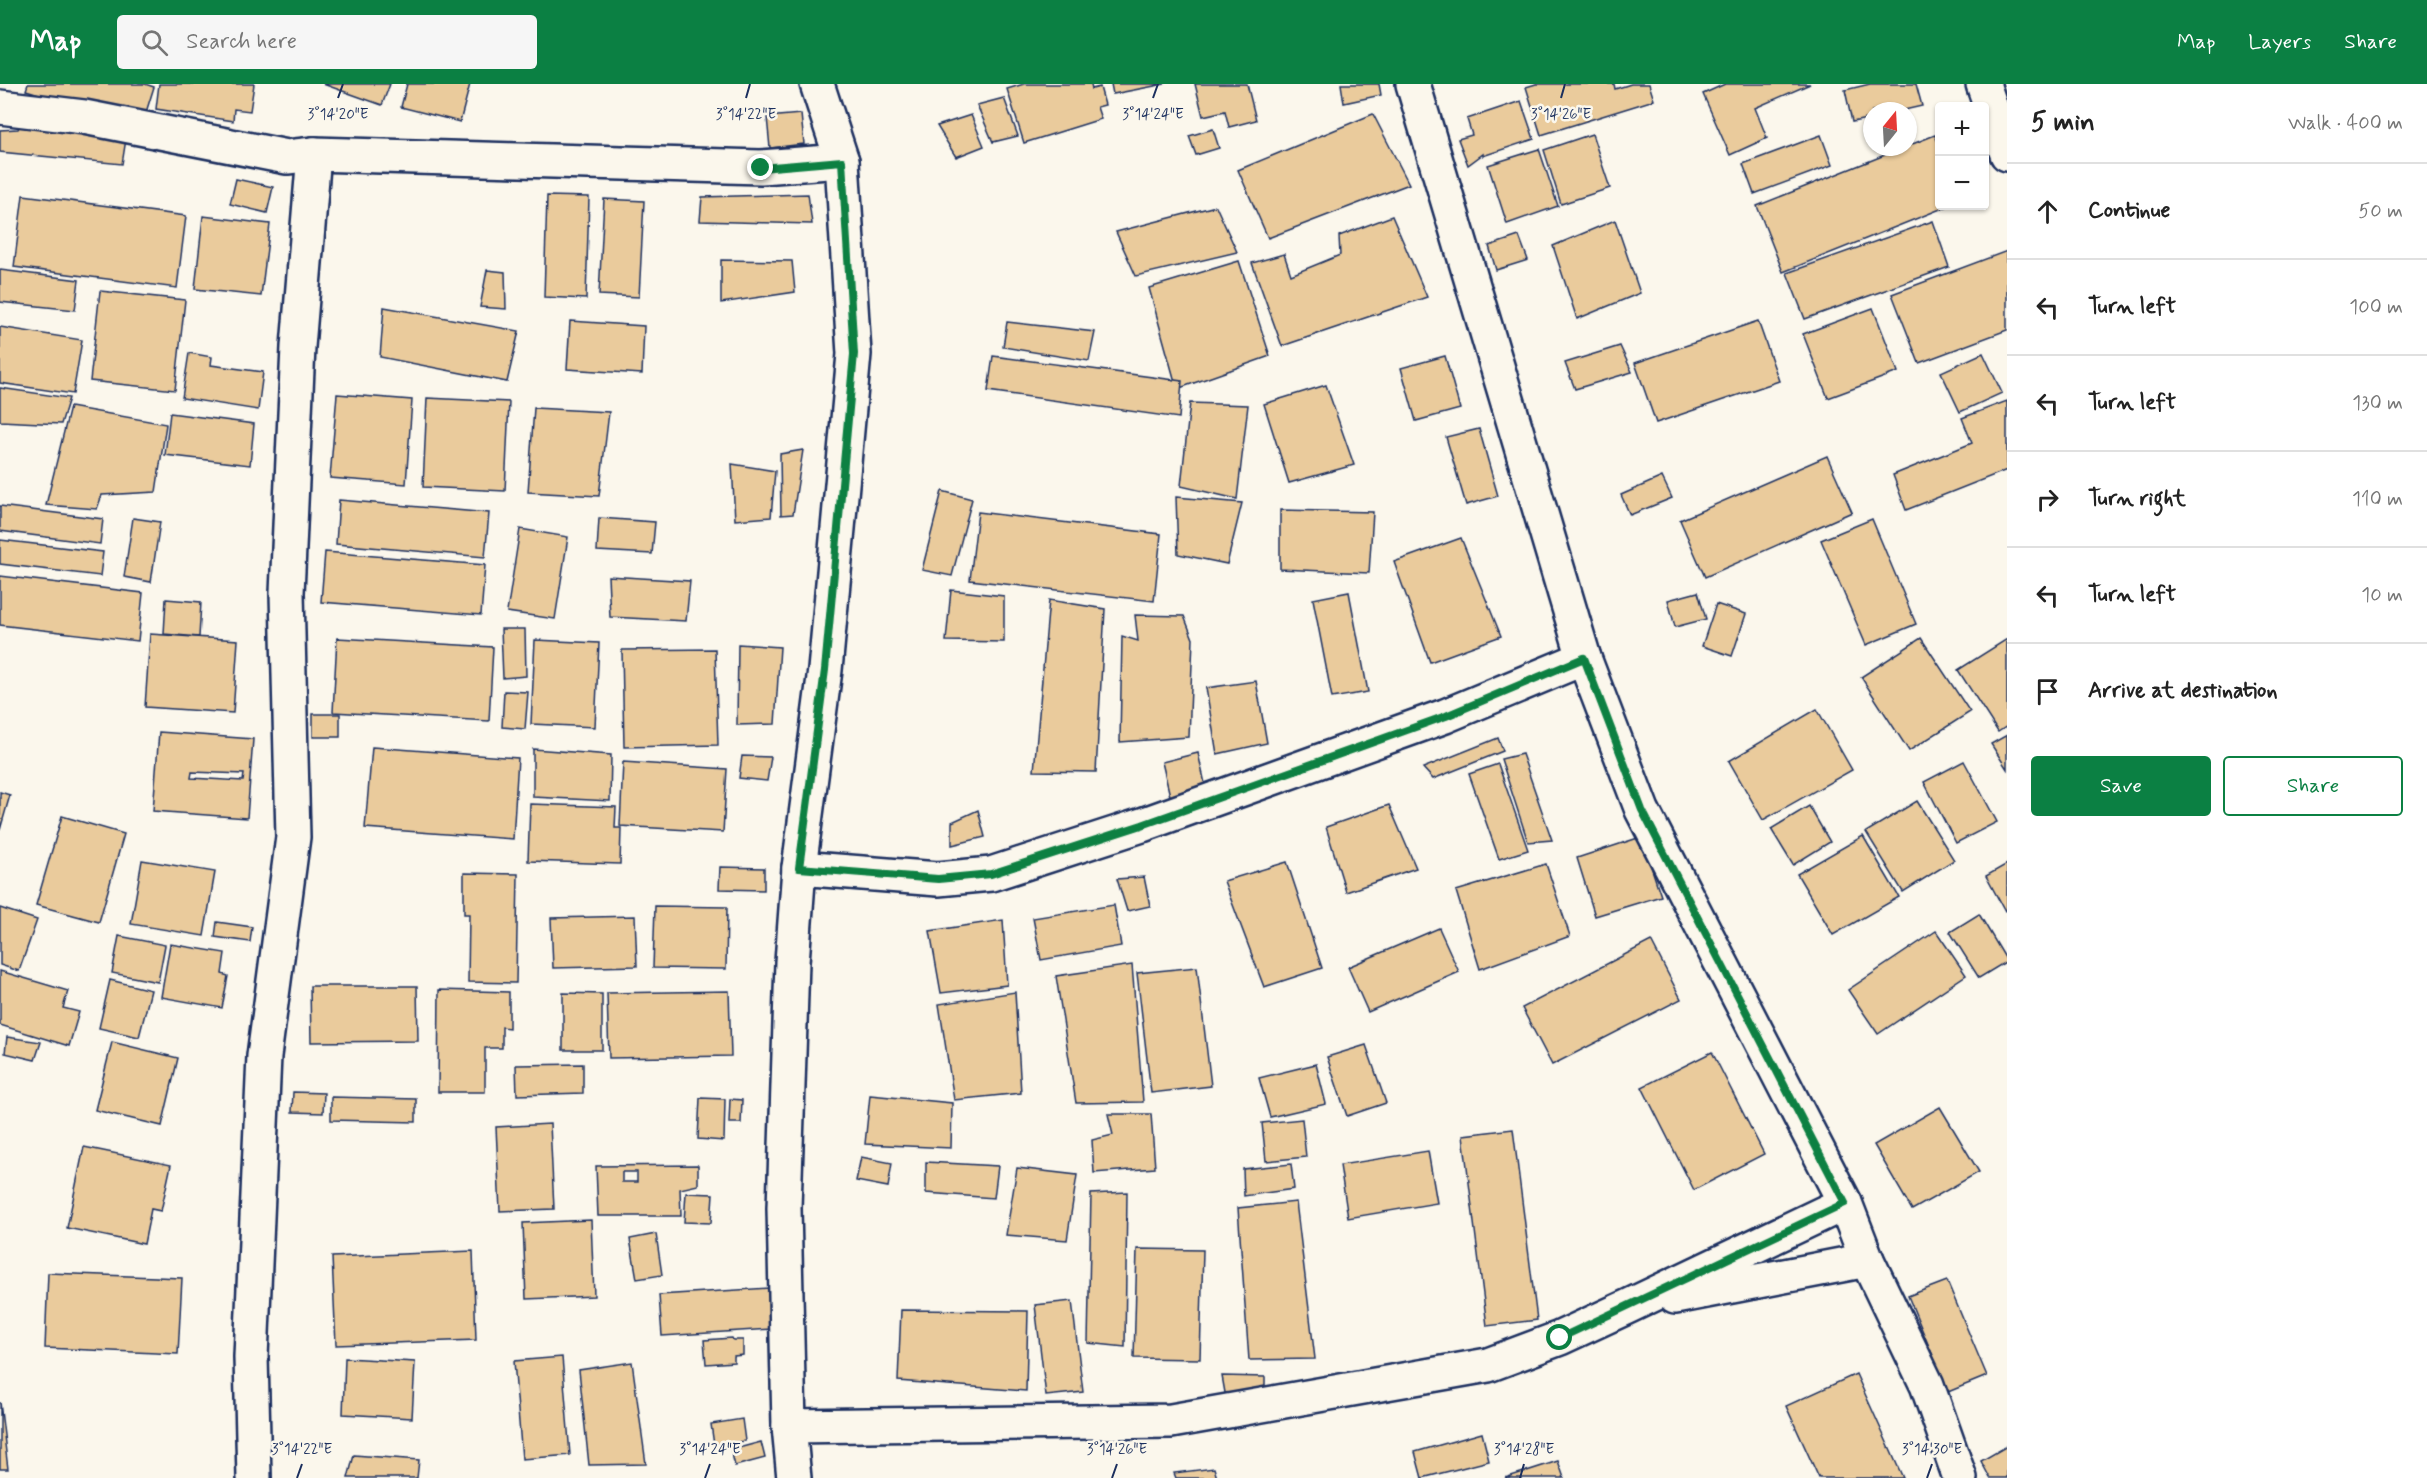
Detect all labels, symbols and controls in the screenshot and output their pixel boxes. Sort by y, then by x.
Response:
search box [117,15,537,69]
text: Map [30,24,81,61]
icon: search [138,26,171,59]
text: Search here [186,28,297,56]
text: Map [2177,28,2215,56]
text: Layers [2248,28,2311,56]
text: Share [2344,28,2397,56]
north arrow [1863,102,1917,156]
map controls [1935,102,1989,210]
button: + [1935,102,1989,156]
text: 3°14'20"E [308,105,369,125]
text: 3°14'22"E [716,105,776,125]
text: 3°14'24"E [1122,105,1184,125]
text: 3°14'26"E [1531,105,1592,125]
text: 5 min [2031,106,2095,140]
text: Walk · 400 m [2288,110,2403,137]
route end [747,154,773,180]
button: − [1935,156,1989,210]
icon: ahead [2031,195,2064,228]
text: Continue [2088,197,2170,225]
text: 50 m [2358,198,2403,225]
icon: left [2031,291,2064,324]
text: Turn left [2088,293,2176,321]
text: 100 m [2349,294,2403,321]
icon: left [2031,387,2064,420]
text: Turn left [2088,389,2176,417]
text: 130 m [2352,390,2403,417]
icon: right [2031,483,2064,516]
text: Turn right [2088,485,2186,513]
text: 110 m [2352,486,2403,513]
icon: left [2031,579,2064,612]
text: Turn left [2088,581,2176,609]
text: 10 m [2361,582,2403,609]
icon: arrive [2031,675,2064,708]
text: Arrive at destination [2088,677,2278,705]
button: Save [2031,756,2211,816]
button: Share [2223,756,2403,816]
route start [1546,1324,1572,1350]
text: 3°14'22"E [272,1440,332,1460]
text: 3°14'24"E [679,1440,741,1460]
text: 3°14'26"E [1087,1440,1148,1460]
text: 3°14'28"E [1494,1440,1555,1460]
text: 3°14'30"E [1902,1440,1962,1460]

